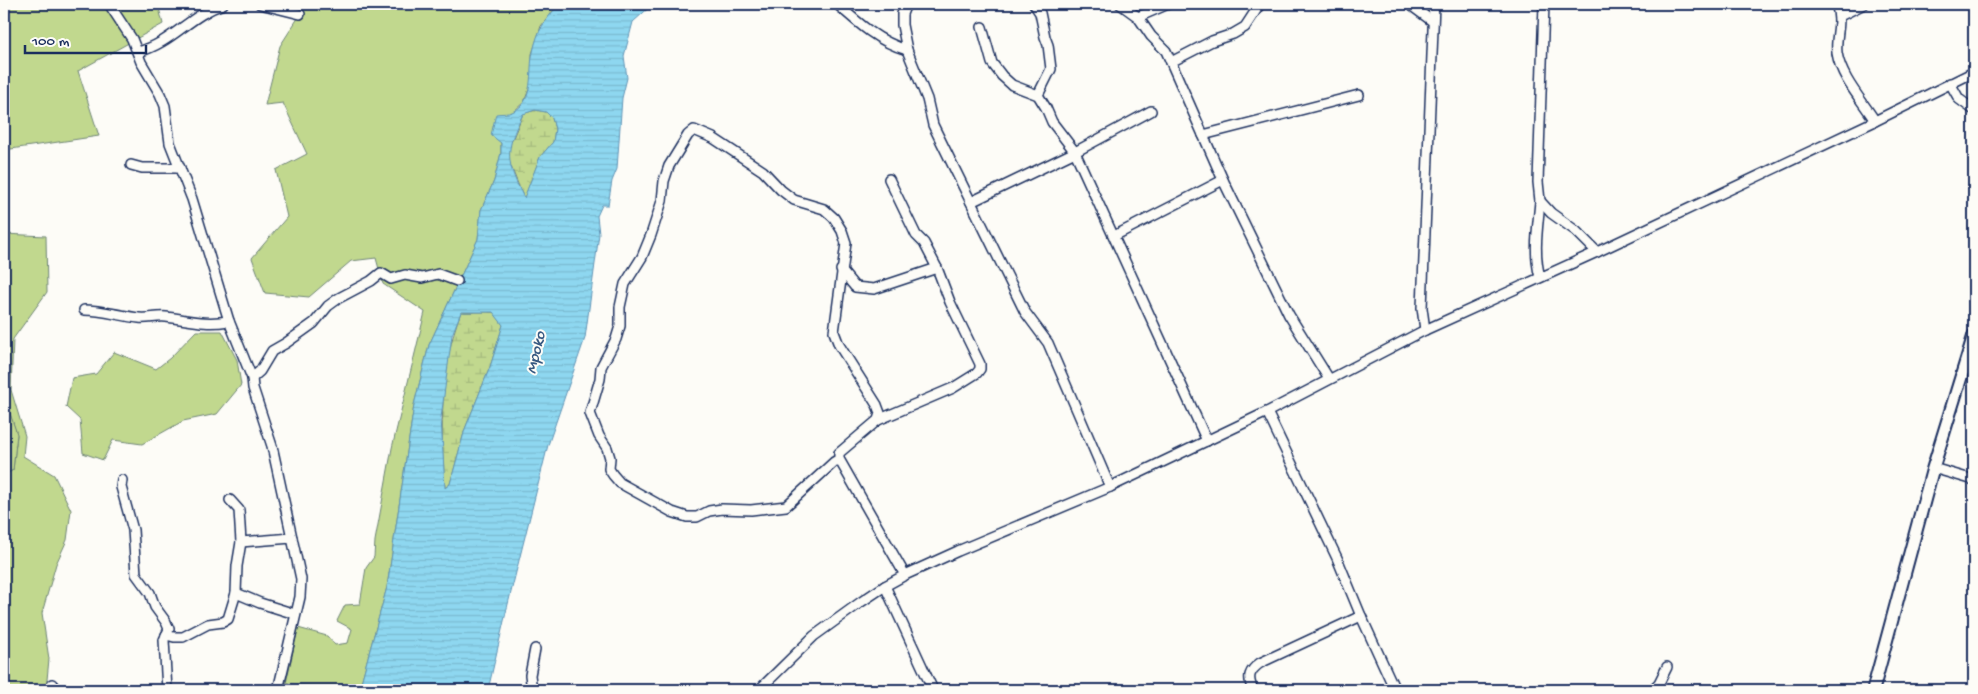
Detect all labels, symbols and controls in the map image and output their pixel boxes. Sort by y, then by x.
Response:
scale bar [25,22,146,54]
text: 100 m [31,33,70,51]
water label: Mpoko [523,329,552,376]

